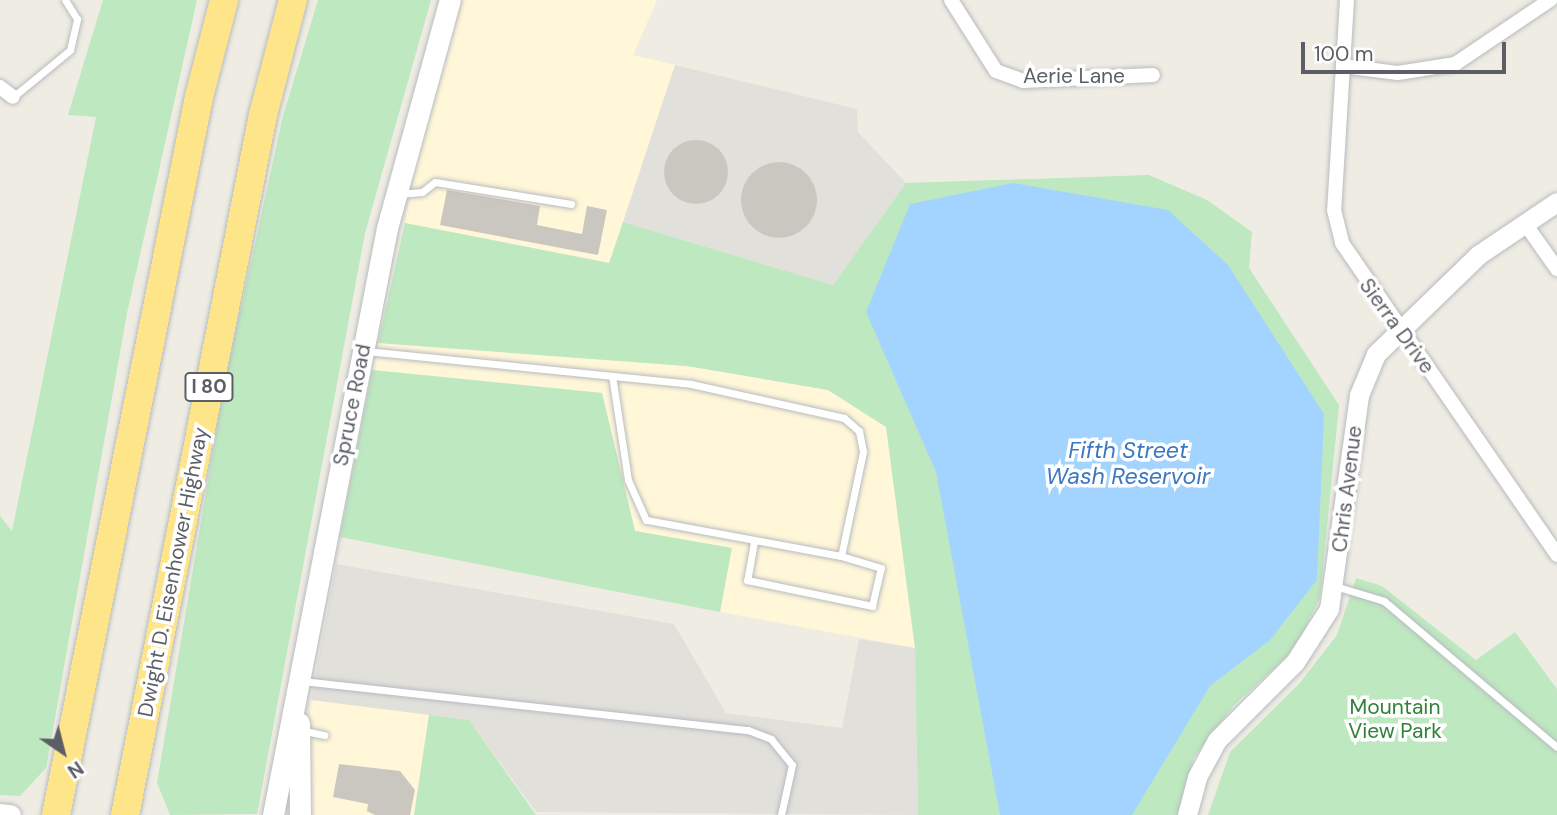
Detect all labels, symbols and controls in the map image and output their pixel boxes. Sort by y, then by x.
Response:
scale bar [1305,28,1510,72]
text: 100 m [1314,40,1374,68]
street label: Aerie Lane [1023,63,1125,89]
street label: Sierra Drive [1354,274,1440,378]
street label: Spruce Road [328,342,376,468]
road number: I 80 [183,372,235,402]
street label: Chris Avenue [1327,424,1367,554]
street label: Dwight D. Eisenhower Highway [133,425,213,719]
water label: Fifth Street Wash Reservoir [1046,436,1210,490]
park label: Mountain View Park [1348,694,1442,744]
north arrow [28,717,98,787]
text: N [62,755,88,784]

